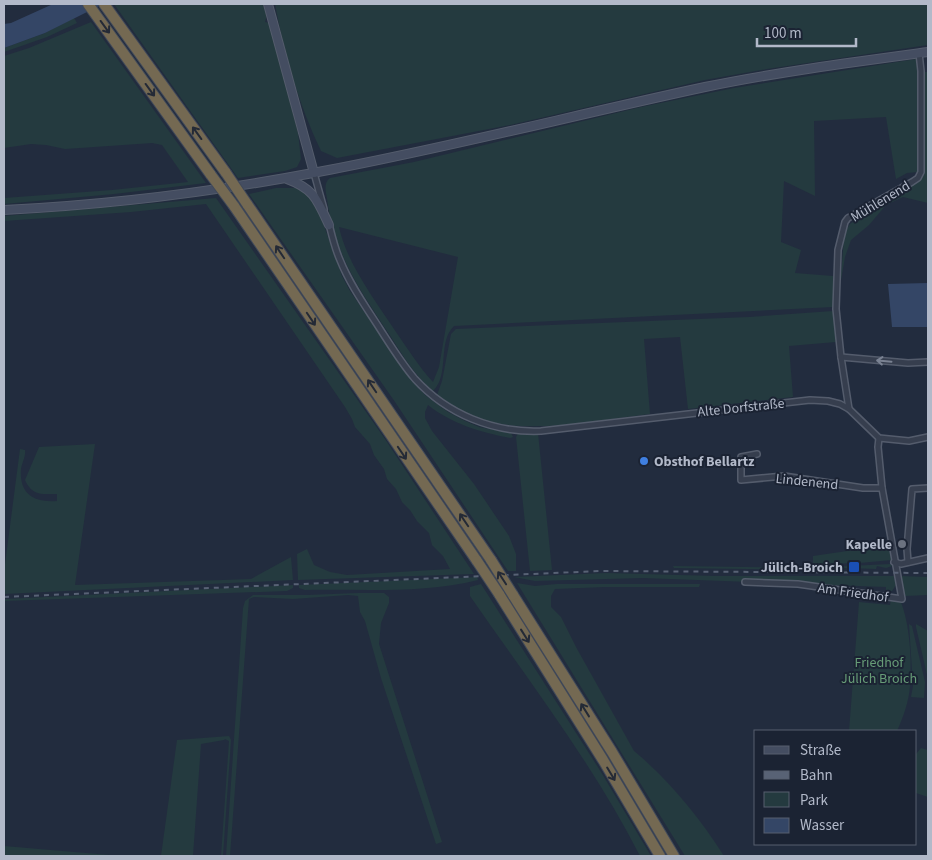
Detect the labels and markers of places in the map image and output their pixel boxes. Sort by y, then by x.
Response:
place label: Obsthof Bellartz [654,452,755,472]
marker: Obsthof Bellartz [638,455,650,467]
place label: Kapelle [845,535,892,555]
marker: Kapelle [896,538,908,550]
place label: Jülich-Broich [761,558,843,578]
marker: Jülich-Broich [847,560,861,574]

